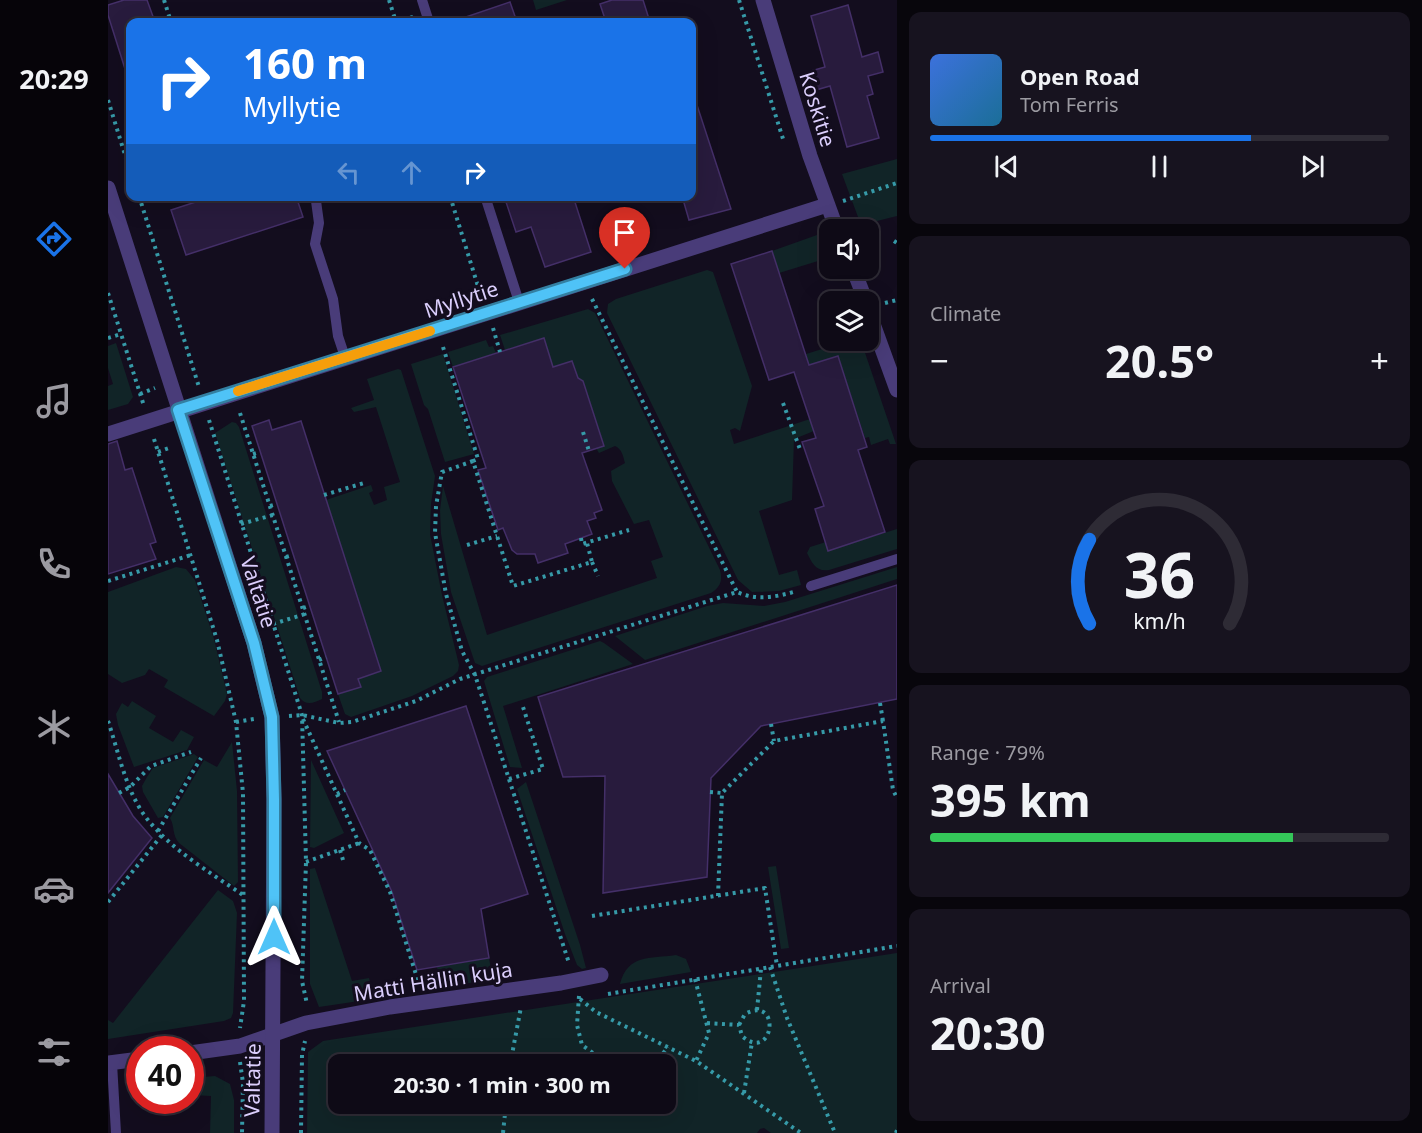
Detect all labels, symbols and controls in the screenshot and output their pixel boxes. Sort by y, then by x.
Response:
text: 160 m [243,34,367,91]
icon: right [144,42,222,120]
text: 20:29 [19,60,89,97]
text: Open Road [1020,61,1140,91]
street label: Koskitie [793,68,843,150]
text: Myllytie [243,88,341,125]
text: Tom Ferris [1020,91,1119,118]
icon: previous [990,150,1023,183]
icon: pause [1143,150,1176,183]
icon: next [1296,150,1329,183]
icon: left [332,156,365,189]
icon: ahead [395,156,428,189]
icon: right [458,156,491,189]
pin [599,207,650,269]
icon: arrive [608,216,641,249]
icon: directions [33,218,75,260]
map controls [819,219,879,351]
button: sound [819,219,879,279]
street label: Myllytie [420,274,502,324]
button: layers [819,291,879,351]
text: Climate [930,300,1001,327]
text: 20.5° [1105,330,1214,391]
text: − [930,338,949,383]
text: + [1370,338,1389,383]
icon: music [33,380,75,422]
text: 36 [1124,531,1195,616]
icon: phone [33,543,75,585]
street label: Valtatie [234,553,284,631]
text: km/h [1133,606,1186,635]
icon: climate [33,706,75,748]
text: Range · 79% [930,739,1045,766]
text: 395 km [930,769,1091,830]
icon: car [33,868,75,910]
position arrow [242,905,306,969]
street label: Matti Hällin kuja [352,955,514,1007]
text: Arrival [930,972,991,999]
text: 20:30 [930,1002,1046,1063]
icon: filters [33,1031,75,1073]
speed limit sign: 40 [126,1036,204,1114]
street label: Valtatie [237,1043,267,1117]
text: 20:30 · 1 min · 300 m [393,1069,611,1099]

